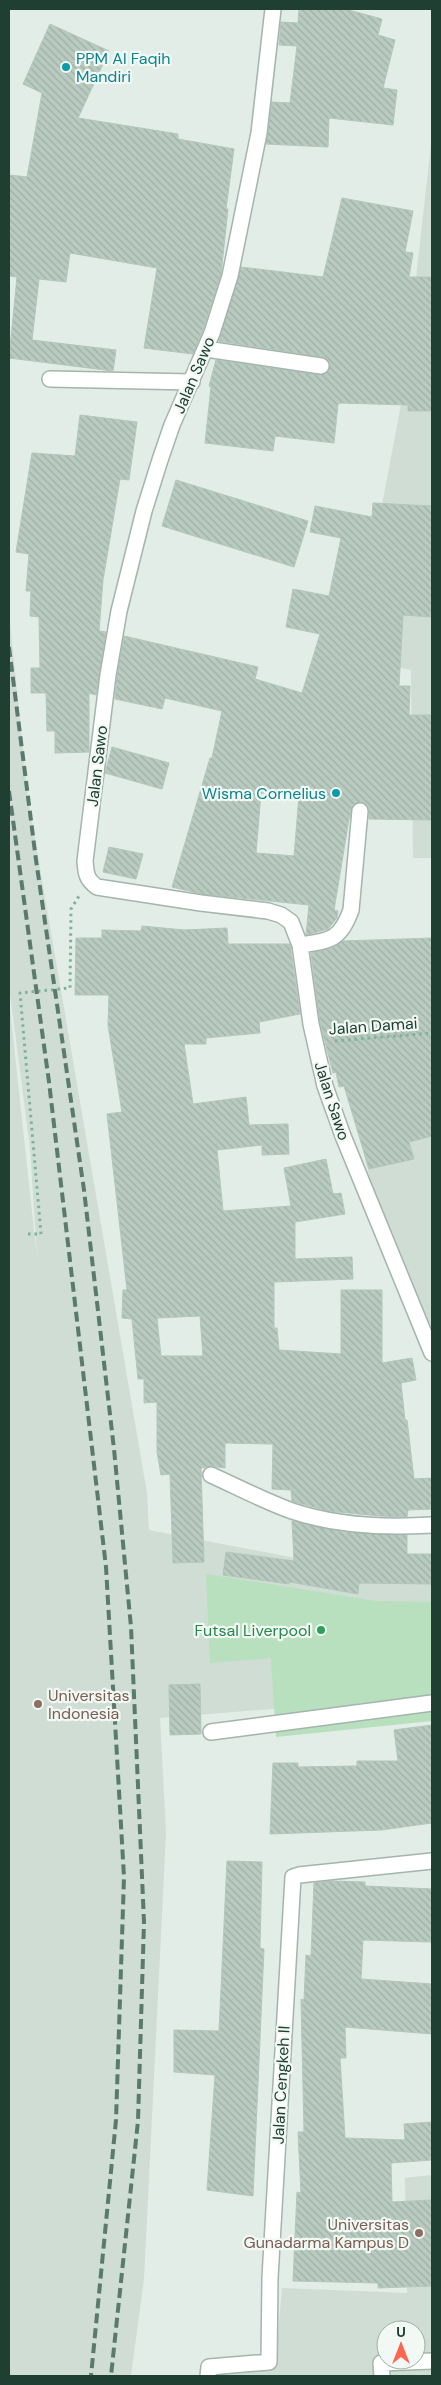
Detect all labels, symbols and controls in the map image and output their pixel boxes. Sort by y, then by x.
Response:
place label: PPM Al Faqih Mandiri [76,48,171,87]
marker: PPM Al Faqih Mandiri [60,61,72,73]
street label: Jalan Sawo [168,333,220,417]
street label: Jalan Sawo [82,724,112,808]
place label: Wisma Cornelius [202,783,326,804]
marker: Wisma Cornelius [330,787,342,799]
street label: Jalan Damai [328,1012,418,1040]
street label: Jalan Sawo [309,1059,355,1143]
place label: Futsal Liverpool [195,1620,311,1641]
marker: Futsal Liverpool [315,1624,327,1636]
place label: Universitas Indonesia [48,1685,129,1724]
marker: Universitas Indonesia [32,1698,44,1710]
street label: Jalan Cengkeh II [267,2025,295,2145]
place label: Universitas Gunadarma Kampus D [244,2214,409,2253]
marker: Universitas Gunadarma Kampus D [413,2227,425,2239]
north arrow [376,2320,426,2370]
text: U [396,2323,406,2341]

